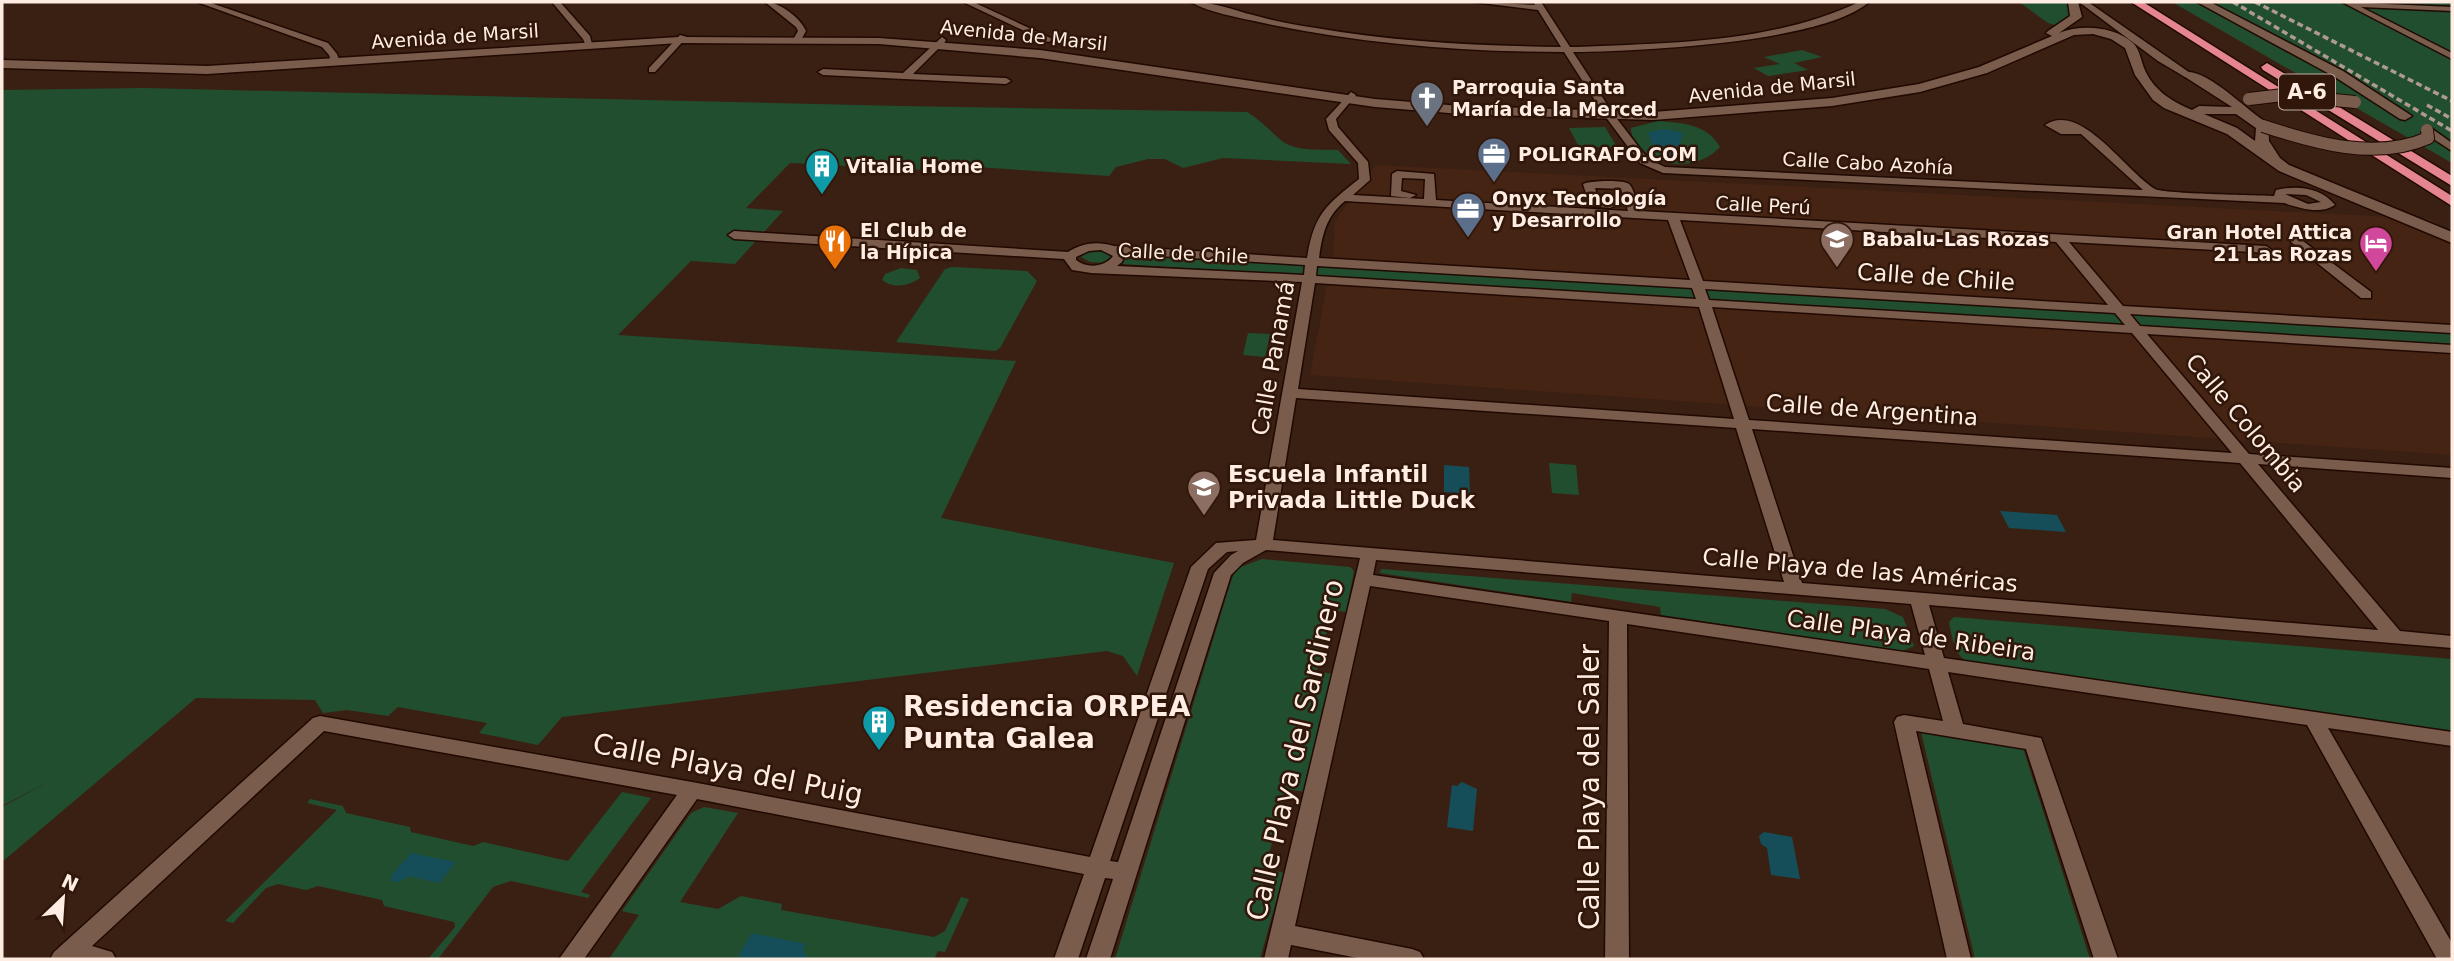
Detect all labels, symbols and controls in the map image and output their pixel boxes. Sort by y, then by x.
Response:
street label: Avenida de Marsil [939,15,1109,55]
street label: Avenida de Marsil [370,19,540,53]
street label: Avenida de Marsil [1687,67,1857,107]
road number: A-6 [2279,74,2335,110]
place label: Parroquia Santa María de la Merced [1452,76,1657,120]
church icon: Parroquia Santa María de la Merced [1408,79,1446,128]
office icon: POLIGRAFO.COM [1475,135,1513,184]
place label: POLIGRAFO.COM [1518,143,1697,165]
building icon: Vitalia Home [803,147,841,196]
street label: Calle Cabo Azohía [1782,148,1954,178]
place label: Vitalia Home [846,155,983,177]
place label: Onyx Tecnología y Desarrollo [1492,187,1667,231]
office icon: Onyx Tecnología y Desarrollo [1449,190,1487,239]
street label: Calle Perú [1715,192,1811,218]
place label: El Club de la Hípica [860,219,967,263]
school or university icon: Babalu-Las Rozas [1818,220,1856,269]
place label: Gran Hotel Attica 21 Las Rozas [2167,221,2352,265]
restaurant icon: El Club de la Hípica [816,222,854,271]
hotel icon: Gran Hotel Attica 21 Las Rozas [2357,224,2395,273]
place label: Babalu-Las Rozas [1862,228,2049,250]
street label: Calle de Chile [1117,239,1249,267]
street label: Calle de Chile [1856,259,2016,295]
street label: Calle Panamá [1247,279,1299,437]
street label: Calle Colombia [2181,349,2311,497]
street label: Calle de Argentina [1765,390,1979,430]
place label: Escuela Infantil Privada Little Duck [1228,461,1476,513]
school or university icon: Escuela Infantil Privada Little Duck [1185,468,1223,517]
street label: Calle Playa de las Américas [1701,543,2019,597]
street label: Calle Playa del Sardinero [1240,576,1350,924]
street label: Calle Playa de Ribeira [1785,605,2037,665]
street label: Calle Playa del Saler [1573,644,1606,930]
place label: Residencia ORPEA Punta Galea [903,690,1191,755]
building icon: Residencia ORPEA Punta Galea [860,703,898,752]
street label: Calle Playa del Puig [590,727,866,811]
north arrow [28,863,98,933]
text: N [58,869,82,896]

